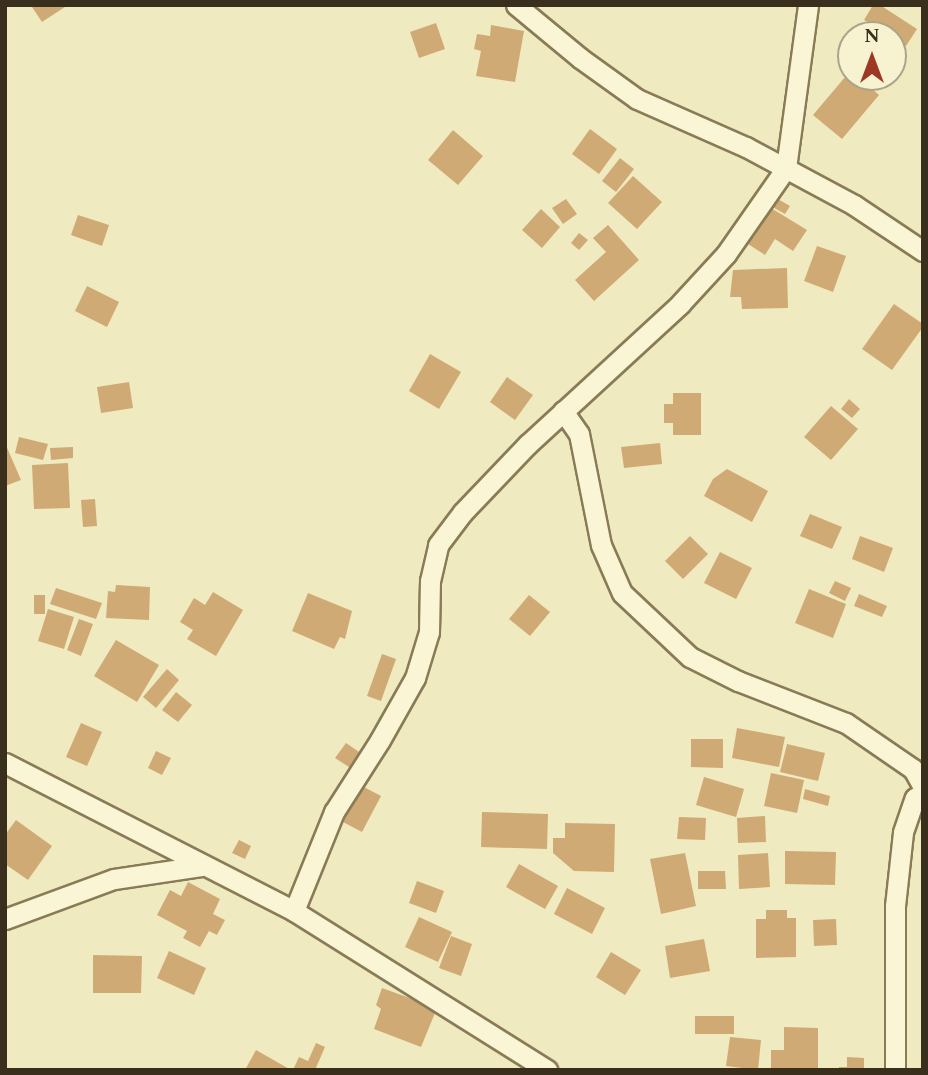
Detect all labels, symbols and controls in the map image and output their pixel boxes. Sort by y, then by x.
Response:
north arrow [837,21,907,91]
text: N [864,22,880,51]

